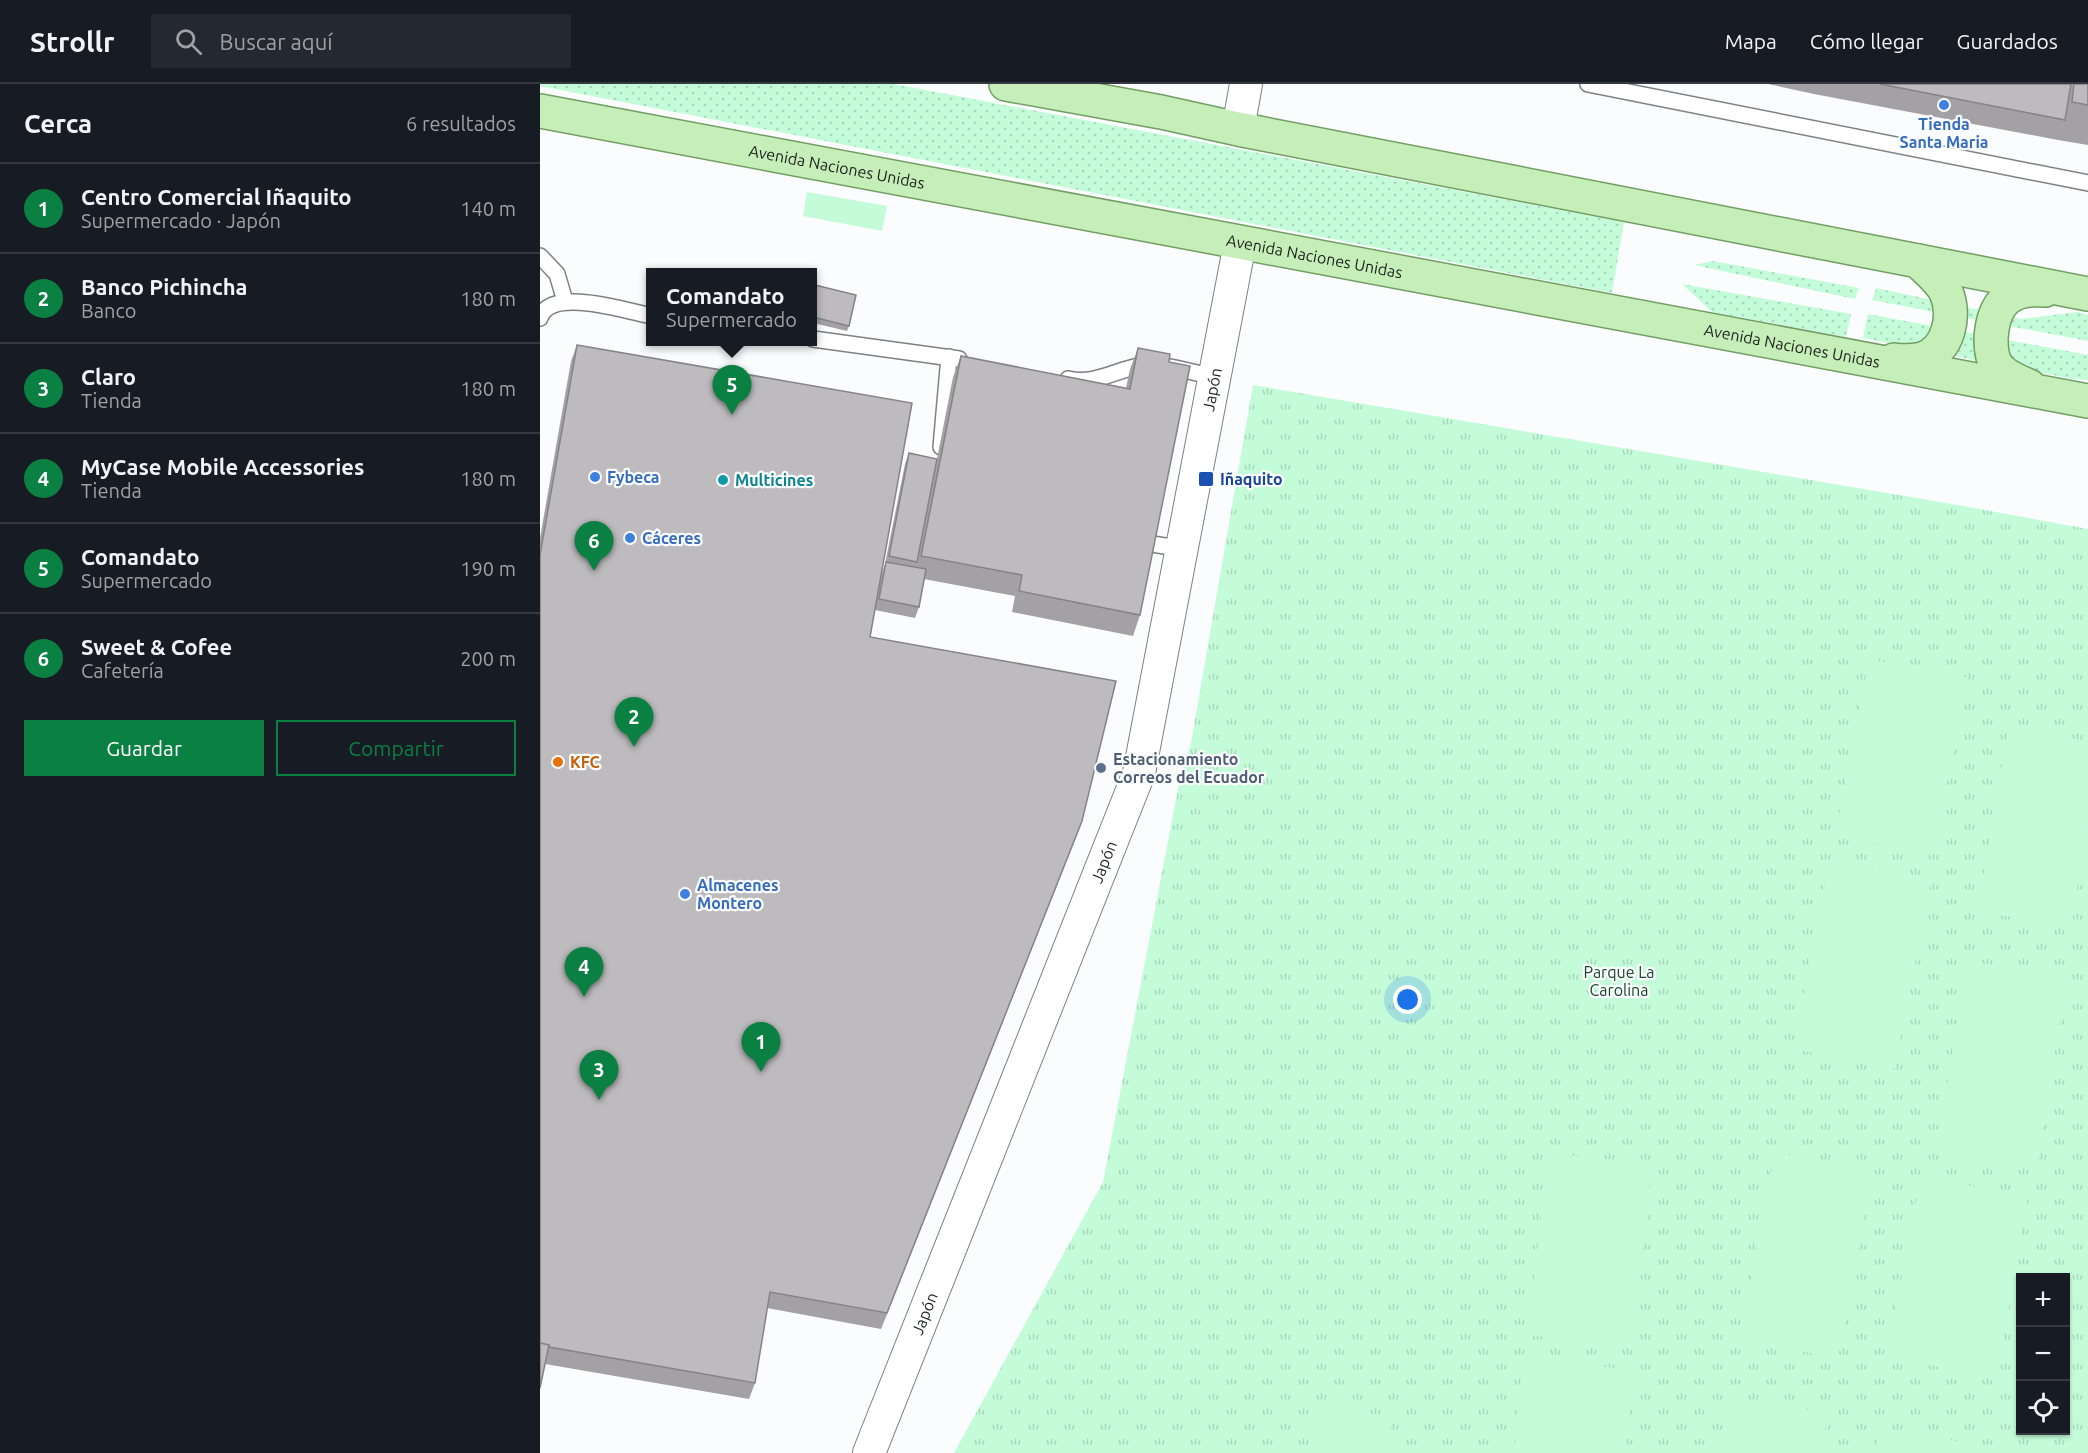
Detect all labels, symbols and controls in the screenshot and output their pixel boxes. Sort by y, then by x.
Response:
search box [151,14,571,68]
icon: search [172,25,205,58]
text: Strollr [30,26,115,57]
text: Buscar aquí [220,29,333,54]
text: Mapa [1725,29,1777,53]
text: Cómo llegar [1810,29,1924,53]
text: Guardados [1957,29,2058,53]
marker: Tienda Santa Maria [1937,98,1951,112]
text: Cerca [24,109,92,138]
text: 6 resultados [406,112,516,135]
place label: Tienda Santa Maria [1899,115,1989,151]
street label: Avenida Naciones Unidas [747,141,926,192]
text: Centro Comercial Iñaquito [81,184,352,209]
text: 1 [38,197,49,220]
text: 140 m [460,197,516,220]
text: Supermercado · Japón [81,209,281,232]
street label: Avenida Naciones Unidas [1225,231,1404,281]
popup [646,268,817,346]
text: Banco Pichincha [81,274,248,299]
text: Comandato [666,283,784,308]
text: 2 [38,287,49,310]
text: 180 m [460,287,516,310]
text: Banco [81,299,136,322]
text: Supermercado [666,308,797,331]
street label: Avenida Naciones Unidas [1703,320,1882,371]
text: Claro [81,364,136,389]
pin: 5 [712,366,752,415]
street label: Japón [1199,366,1225,413]
text: 3 [38,377,49,400]
text: 180 m [460,377,516,400]
text: Tienda [81,389,142,412]
text: MyCase Mobile Accessories [81,454,364,479]
text: 4 [38,467,49,490]
text: 180 m [460,467,516,490]
place label: Fybeca [607,468,660,486]
marker: Fybeca [588,470,602,484]
marker: Iñaquito [1197,470,1215,488]
place label: Iñaquito [1220,470,1283,488]
place label: Multicines [735,471,813,489]
marker: Multicines [716,473,730,487]
text: Tienda [81,479,142,502]
pin: 6 [574,522,614,571]
place label: Cáceres [642,529,701,547]
marker: Cáceres [623,531,637,545]
text: Comandato [81,544,199,569]
text: 5 [38,557,49,580]
text: 190 m [460,557,516,580]
text: Supermercado [81,569,212,592]
text: Sweet & Cofee [81,634,232,659]
text: 6 [38,647,49,670]
text: 200 m [460,647,516,670]
text: Cafetería [81,659,164,682]
pin: 2 [614,698,653,747]
button: Guardar [24,720,264,776]
button: Compartir [276,720,516,776]
place label: Estacionamiento Correos del Ecuador [1113,750,1265,786]
place label: KFC [570,753,600,771]
marker: KFC [551,755,565,769]
marker: Estacionamiento Correos del Ecuador [1094,761,1108,775]
street label: Japón [1087,838,1120,886]
place label: Almacenes Montero [697,876,778,912]
marker: Almacenes Montero [678,887,692,901]
pin: 4 [564,948,603,997]
park label: Parque La Carolina [1583,963,1655,999]
your location [1393,985,1422,1014]
pin: 1 [742,1022,780,1072]
pin: 3 [580,1050,618,1100]
map controls [2016,1273,2070,1435]
button: + [2016,1273,2070,1327]
street label: Japón [908,1290,941,1337]
button: − [2016,1327,2070,1381]
button: locate [2016,1381,2070,1435]

